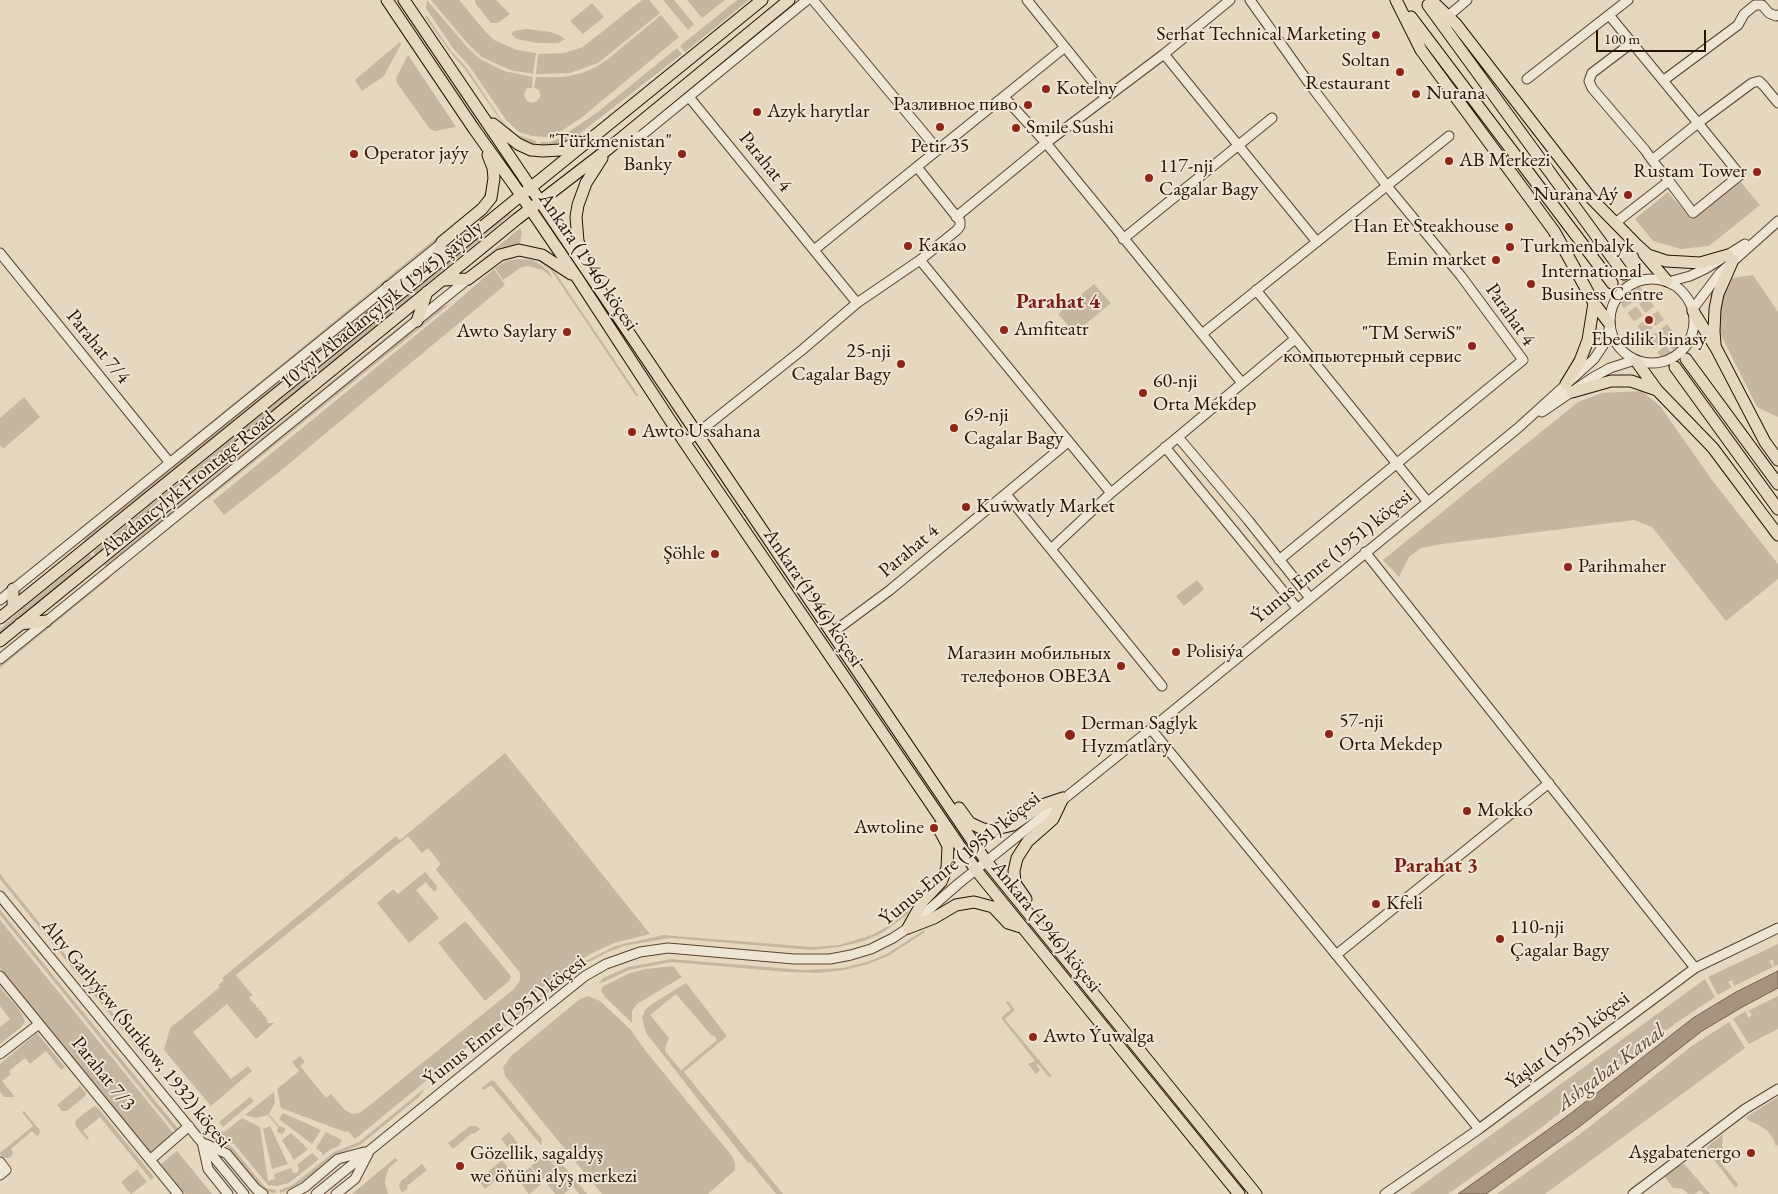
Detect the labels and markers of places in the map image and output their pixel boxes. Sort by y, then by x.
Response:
place label: Serhat Technical Marketing [1156,23,1366,47]
marker: Serhat Technical Marketing [1370,29,1382,41]
place label: Soltan Restaurant [1305,49,1390,96]
marker: Soltan Restaurant [1394,66,1406,78]
place label: Kotelny [1056,77,1117,101]
place label: Nurana [1426,82,1486,106]
marker: Kotelny [1040,83,1052,95]
marker: Nurana [1410,88,1422,100]
place label: Разливное пиво [893,93,1018,117]
marker: Разливное пиво [1022,99,1034,111]
place label: Azyk harytlar [767,100,870,124]
marker: Azyk harytlar [751,106,763,118]
place label: Smile Sushi [1026,116,1114,140]
marker: Petir 35 [934,121,946,133]
marker: Smile Sushi [1010,122,1022,134]
place label: "Türkmenistan" Banky [549,130,672,177]
place label: Petir 35 [911,135,969,159]
place label: Operator jaýy [364,142,469,166]
marker: Operator jaýy [348,148,360,160]
marker: "Türkmenistan" Banky [676,148,688,160]
place label: AB Merkezi [1459,149,1550,173]
place label: 117-nji Cagalar Bagy [1159,155,1258,202]
marker: AB Merkezi [1443,155,1455,167]
place label: Rustam Tower [1633,160,1747,184]
marker: Rustam Tower [1751,166,1763,178]
marker: 117-nji Cagalar Bagy [1143,172,1155,184]
place label: Nurana Aý [1533,183,1618,207]
marker: Nurana Aý [1622,189,1634,201]
place label: Han Et Steakhouse [1353,215,1499,239]
marker: Han Et Steakhouse [1503,221,1515,233]
place label: Какао [918,234,966,258]
place label: Turkmenbalyk [1520,235,1635,259]
marker: Какао [902,240,914,252]
marker: Turkmenbalyk [1504,241,1516,253]
place label: Emin market [1386,248,1486,272]
marker: Emin market [1490,254,1502,266]
place label: International Business Centre [1541,260,1663,307]
marker: International Business Centre [1525,278,1537,290]
marker: Ebedilik binasy [1643,314,1655,326]
place label: Amfiteatr [1014,318,1089,342]
place label: Awto Saylary [457,320,557,344]
place label: "TM SerwiS" компьютерный сервис [1283,322,1462,369]
marker: Amfiteatr [998,324,1010,336]
marker: Awto Saylary [561,326,573,338]
place label: Ebedilik binasy [1591,328,1707,352]
place label: 25-nji Cagalar Bagy [792,340,891,387]
marker: "TM SerwiS" компьютерный сервис [1466,340,1478,352]
marker: 25-nji Cagalar Bagy [895,358,907,370]
place label: 60-nji Orta Mekdep [1153,370,1256,417]
marker: 60-nji Orta Mekdep [1137,387,1149,399]
place label: 69-nji Cagalar Bagy [964,404,1063,451]
place label: Awto Ussahana [642,420,761,444]
marker: 69-nji Cagalar Bagy [948,422,960,434]
marker: Awto Ussahana [626,426,638,438]
place label: Kuwwatly Market [976,495,1115,519]
marker: Kuwwatly Market [960,501,972,513]
place label: Şöhle [663,542,705,566]
marker: Şöhle [709,548,721,560]
place label: Parihmaher [1578,555,1666,579]
marker: Parihmaher [1562,561,1574,573]
place label: Polisiýa [1186,640,1243,664]
place label: Магазин мобильных телефонов ОВЕЗА [947,642,1111,689]
marker: Polisiýa [1170,646,1182,658]
marker: Магазин мобильных телефонов ОВЕЗА [1115,660,1127,672]
place label: 57-nji Orta Mekdep [1339,710,1442,757]
place label: Derman Saglyk Hyzmatlary [1081,712,1198,759]
marker: Derman Saglyk Hyzmatlary [1063,728,1077,742]
marker: 57-nji Orta Mekdep [1323,728,1335,740]
place label: Mokko [1477,799,1533,823]
marker: Mokko [1461,805,1473,817]
place label: Awtoline [854,816,924,840]
marker: Awtoline [928,822,940,834]
place label: Kfeli [1386,892,1423,916]
marker: Kfeli [1370,898,1382,910]
place label: 110-nji Çagalar Bagy [1510,916,1609,963]
marker: 110-nji Çagalar Bagy [1494,933,1506,945]
place label: Awto Ýuwalga [1043,1025,1154,1049]
marker: Awto Ýuwalga [1027,1031,1039,1043]
place label: Aşgabatenergo [1628,1141,1741,1165]
place label: Gözellik, sagaldyş we öňüni alyş merkezi [470,1142,637,1189]
marker: Aşgabatenergo [1745,1147,1757,1159]
marker: Gözellik, sagaldyş we öňüni alyş merkezi [454,1160,466,1172]

